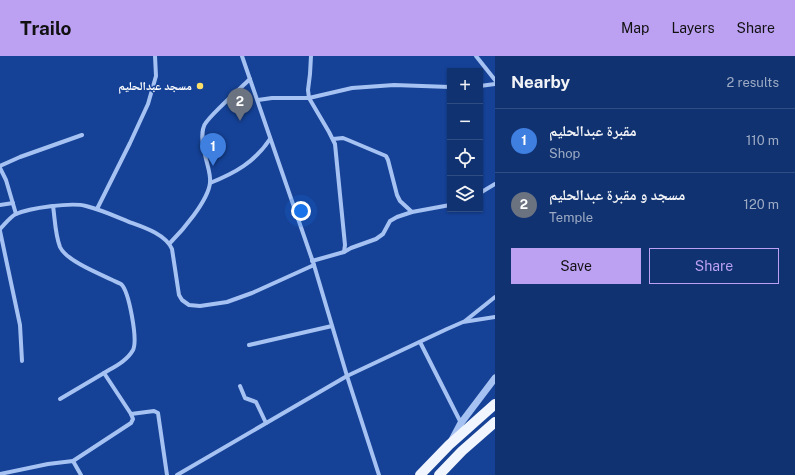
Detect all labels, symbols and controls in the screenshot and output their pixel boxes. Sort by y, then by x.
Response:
text: Trailo [20,17,72,39]
text: Map [621,20,649,36]
text: Layers [671,20,715,36]
text: Share [737,20,775,36]
map controls [447,68,483,212]
button: + [447,68,483,104]
text: Nearby [511,72,570,92]
text: 2 results [727,75,779,90]
place label: مسجد عبدالحليم [118,79,192,94]
marker: مسجد عبدالحليم [195,81,205,91]
pin: 2 [227,88,253,121]
button: − [447,104,483,140]
text: مقبرة عبدالحليم [549,122,637,139]
pin: 1 [200,133,226,166]
text: 1 [521,133,527,148]
text: 110 m [746,133,779,148]
button: locate [447,140,483,176]
text: Shop [549,146,580,161]
button: layers [447,176,483,212]
text: مسجد و مقبرة عبدالحليم [549,186,685,203]
text: 2 [520,197,528,212]
text: 120 m [744,197,779,212]
your location [291,201,311,221]
text: Temple [549,210,593,225]
button: Save [511,248,641,284]
button: Share [649,248,779,284]

